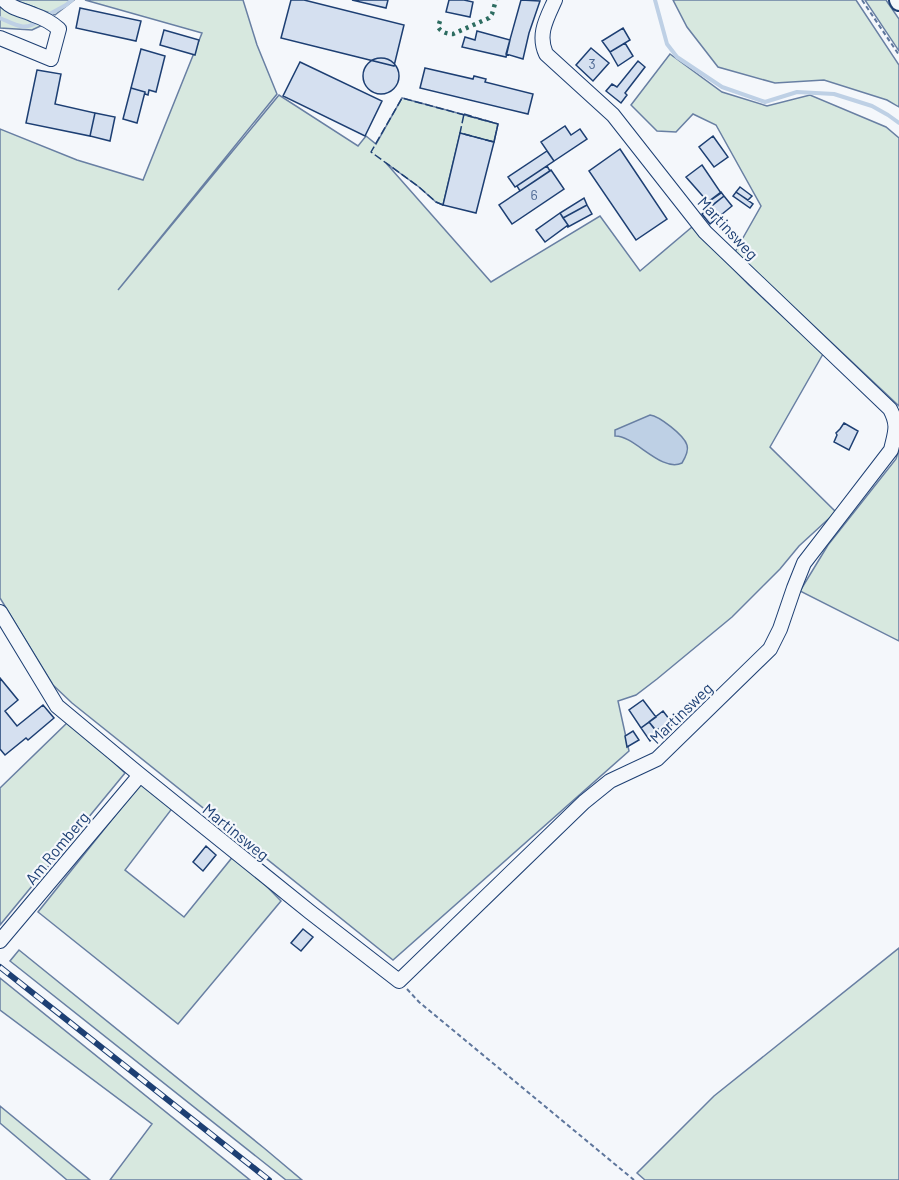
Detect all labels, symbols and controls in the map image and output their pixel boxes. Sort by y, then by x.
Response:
house number: 3 [588,55,596,72]
house number: 6 [530,186,538,203]
street label: Martinsweg [694,192,763,263]
street label: Martinsweg [645,678,716,747]
street label: Martinsweg [199,799,273,864]
street label: Am Romberg [21,807,93,888]

